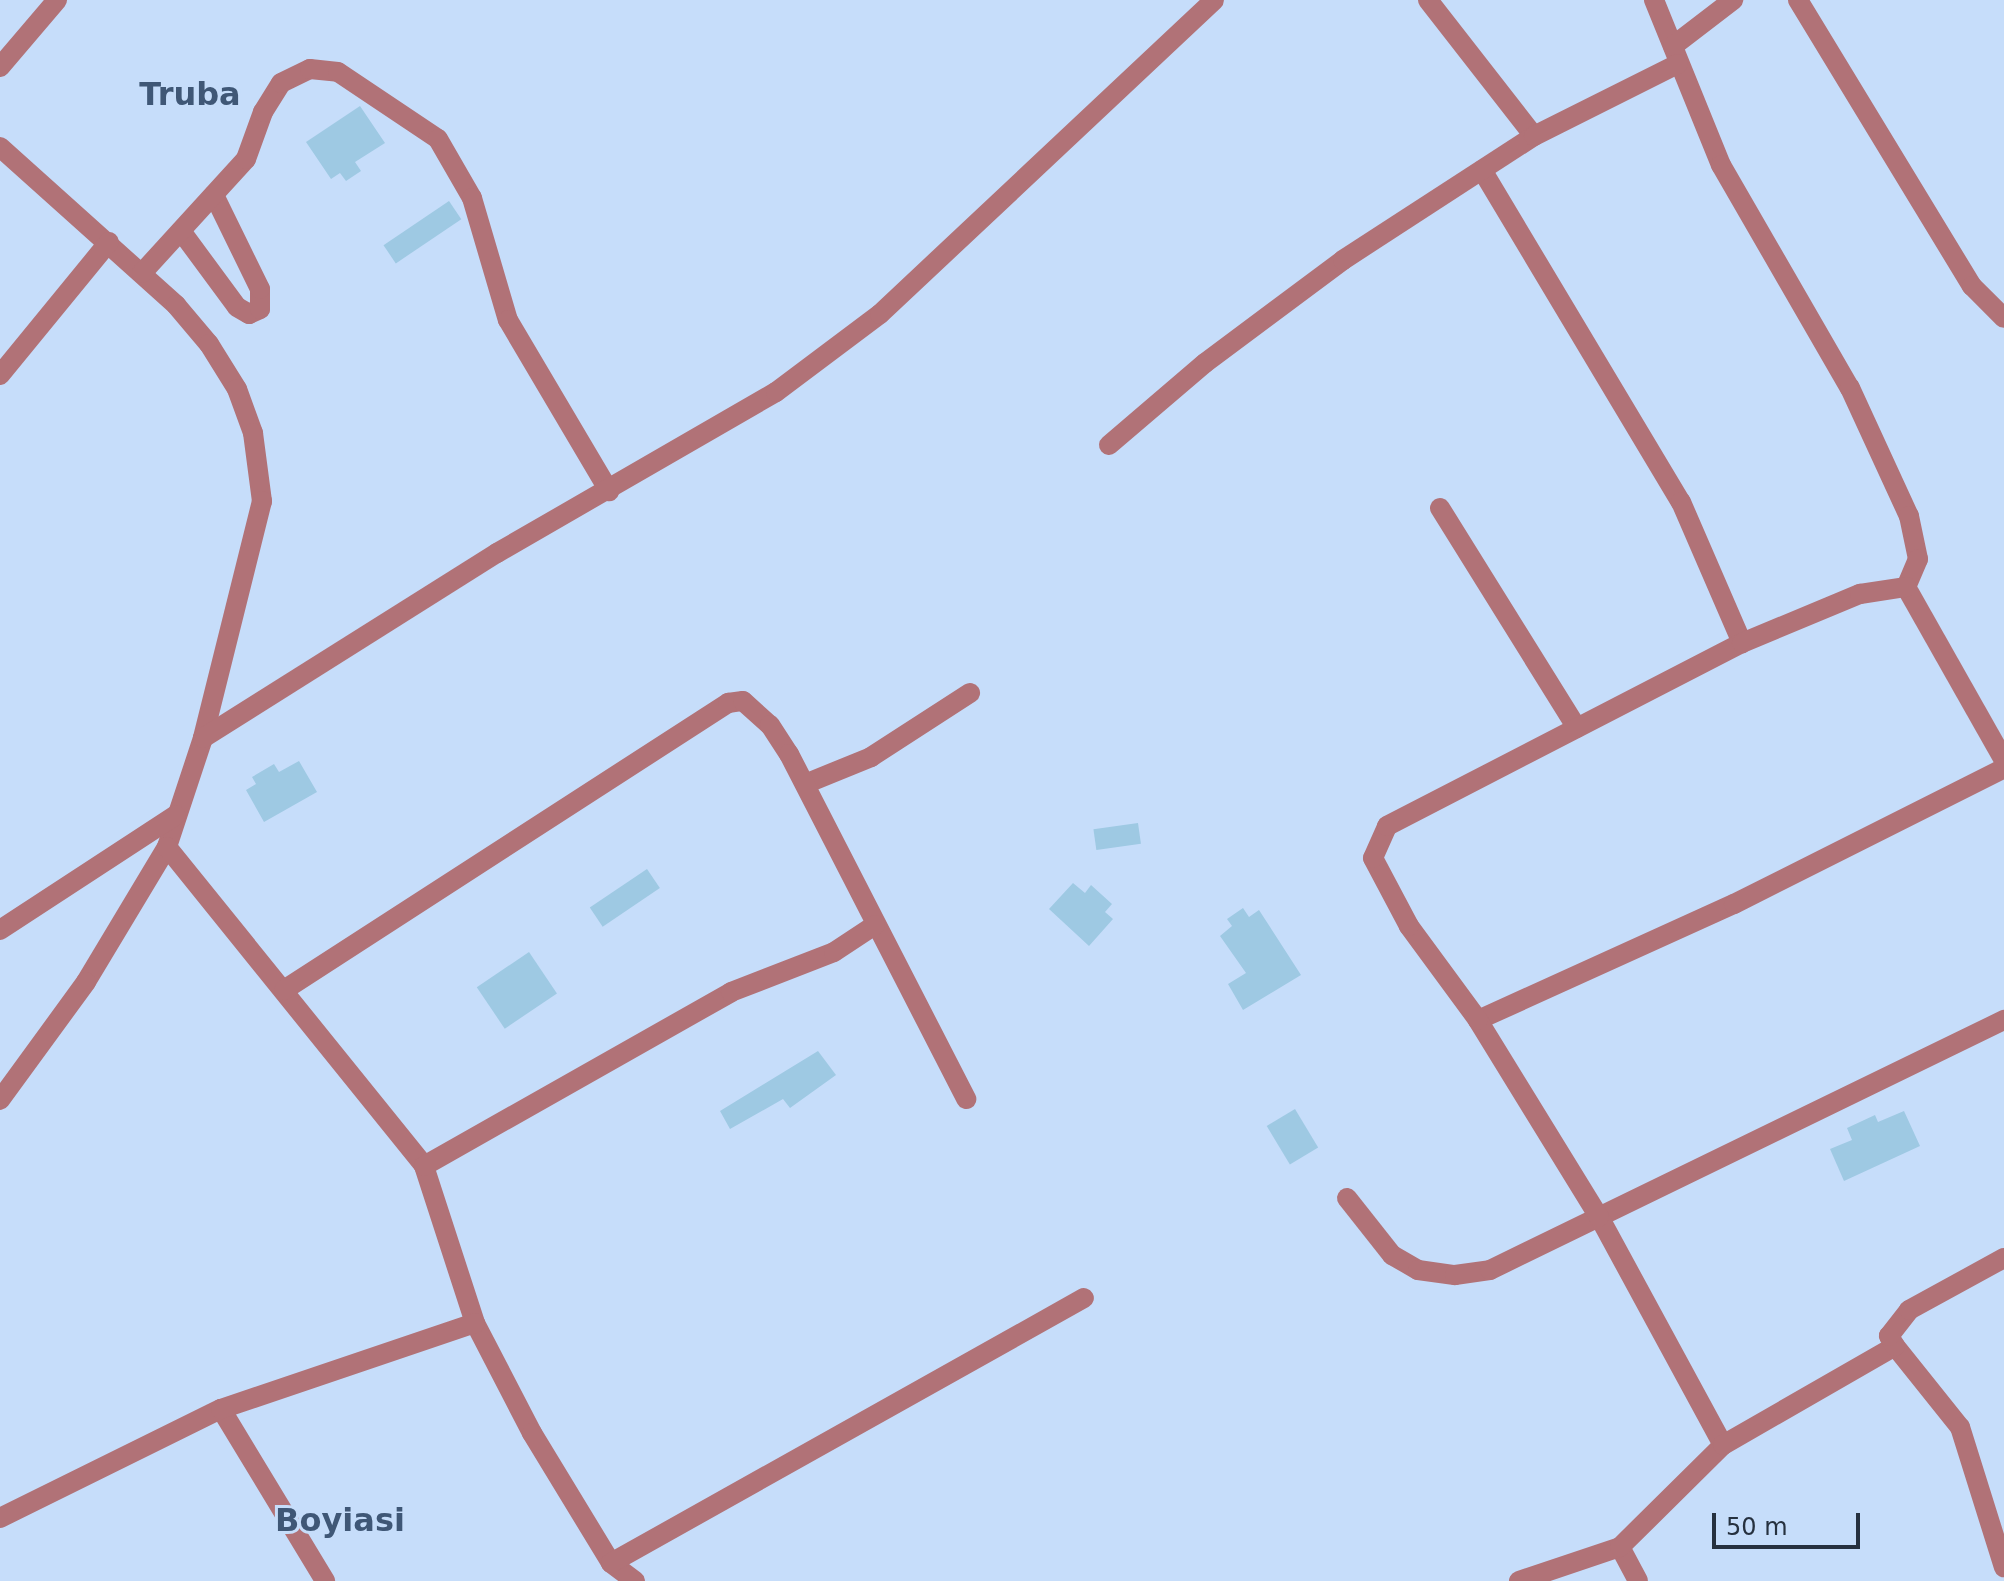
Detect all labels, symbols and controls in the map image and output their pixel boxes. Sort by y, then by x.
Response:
district label: Truba [139,75,241,113]
scale bar [1716,1497,1864,1547]
district label: Boyiasi [275,1501,405,1539]
text: 50 m [1726,1513,1788,1541]

